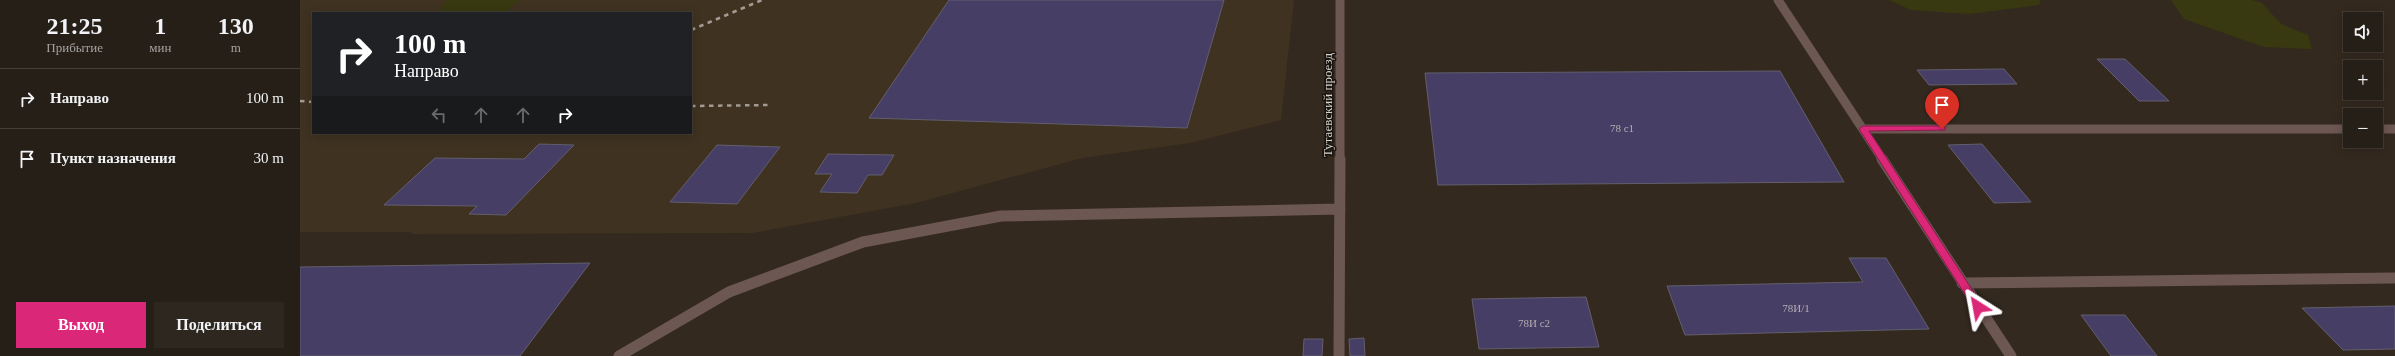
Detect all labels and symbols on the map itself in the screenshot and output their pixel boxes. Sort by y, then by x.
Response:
street label: Тутаевский проезд [1320,53,1335,157]
pin [1925,88,1959,129]
house number: 78 с1 [1610,122,1634,134]
position arrow [1957,286,1999,328]
house number: 78И/1 [1782,302,1810,314]
house number: 78И с2 [1518,317,1550,329]

